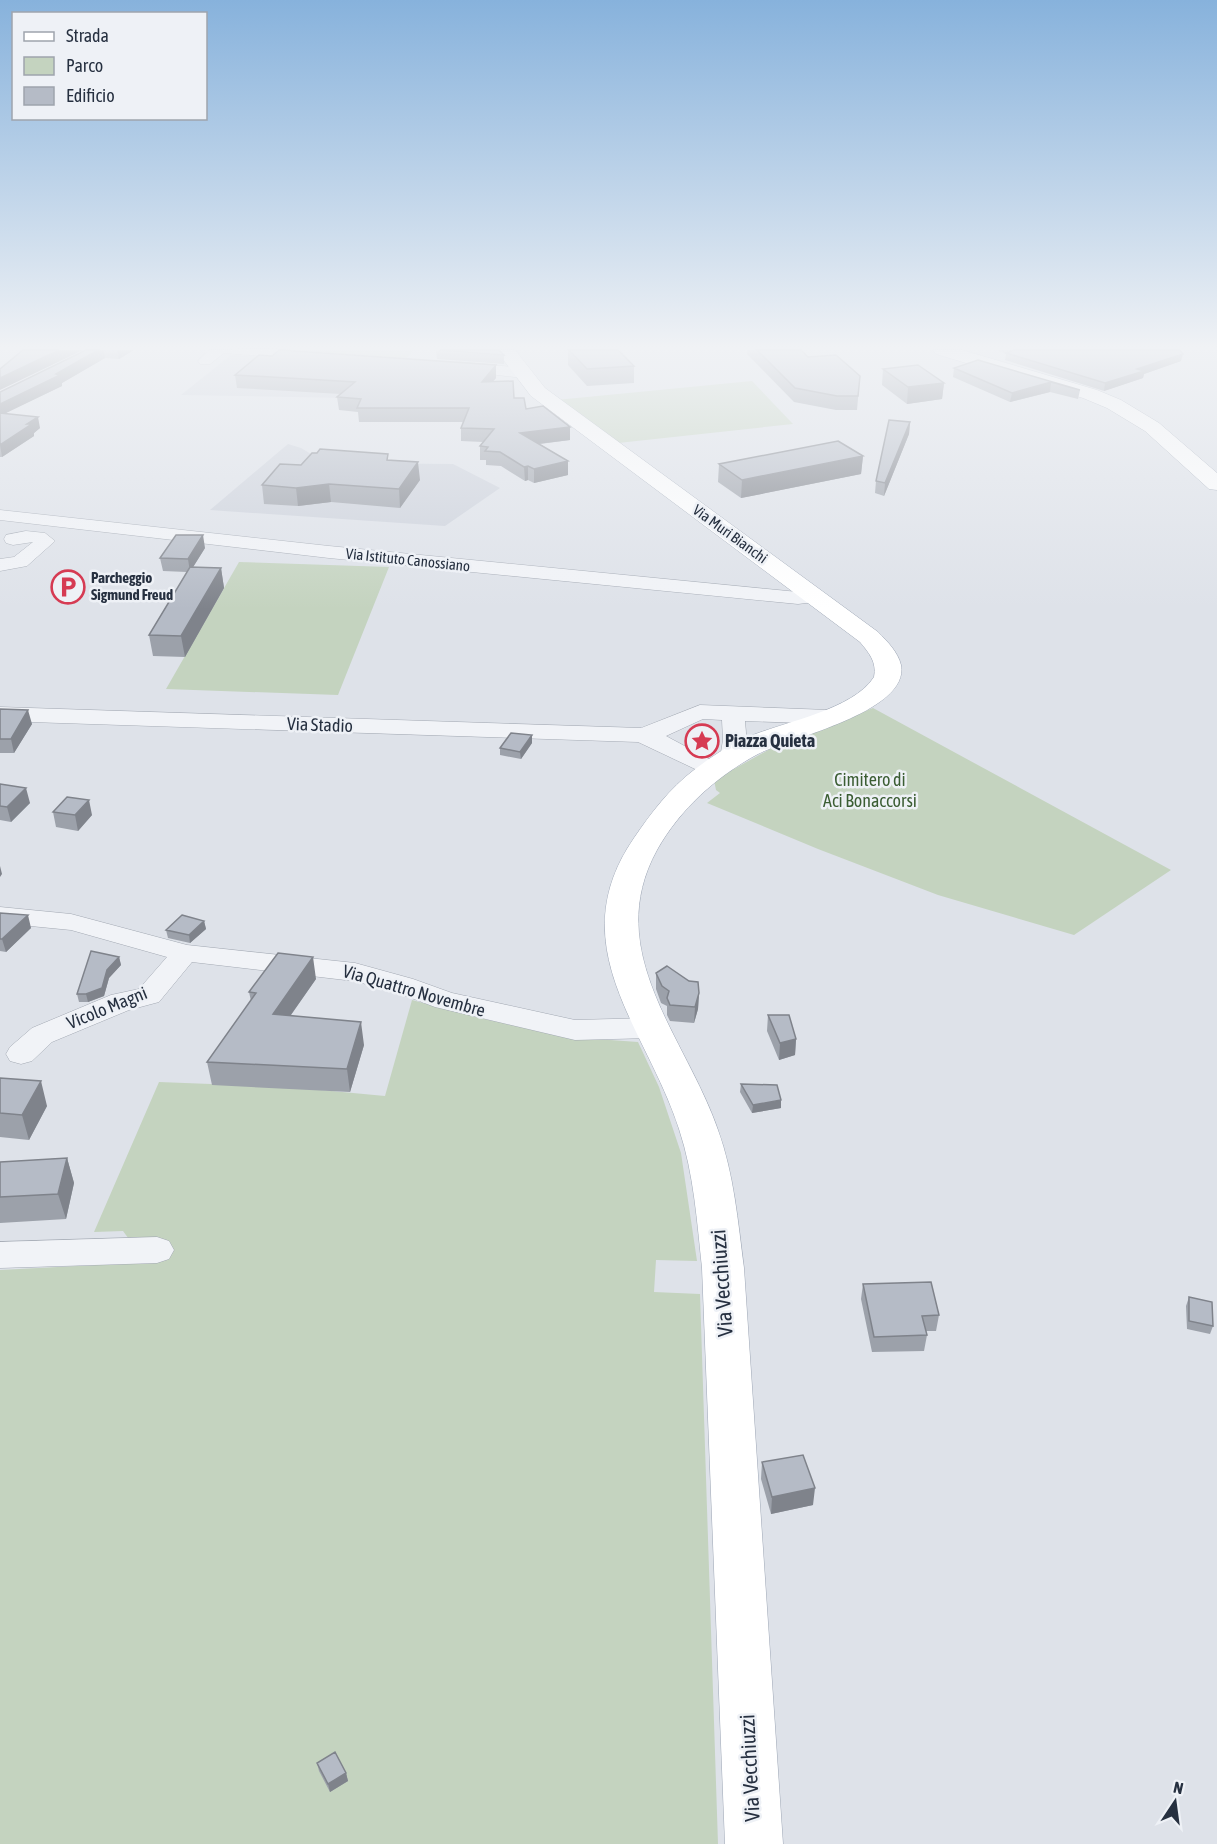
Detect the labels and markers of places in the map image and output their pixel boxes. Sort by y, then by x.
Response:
parking icon: Parcheggio Sigmund Freud [50,569,86,605]
place label: Parcheggio Sigmund Freud [91,569,173,603]
place icon: Piazza Quieta [684,723,720,759]
place label: Piazza Quieta [725,730,815,751]

